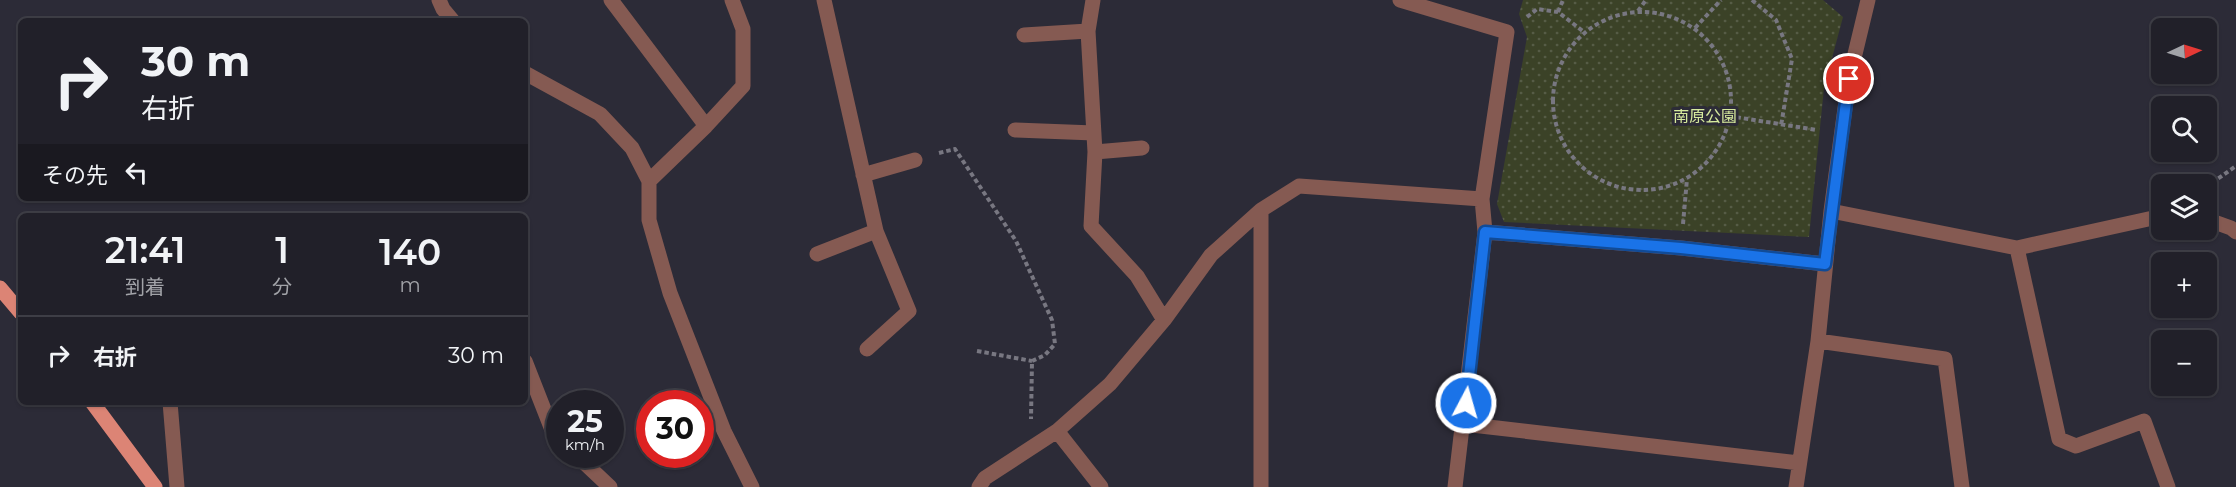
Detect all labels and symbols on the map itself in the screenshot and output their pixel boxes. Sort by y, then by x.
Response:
north arrow [2151,18,2217,84]
pin [1823,53,1874,104]
park label: 南原公園 [1673,107,1737,126]
position arrow [1434,371,1498,435]
speed limit sign: 30 [636,390,714,468]

